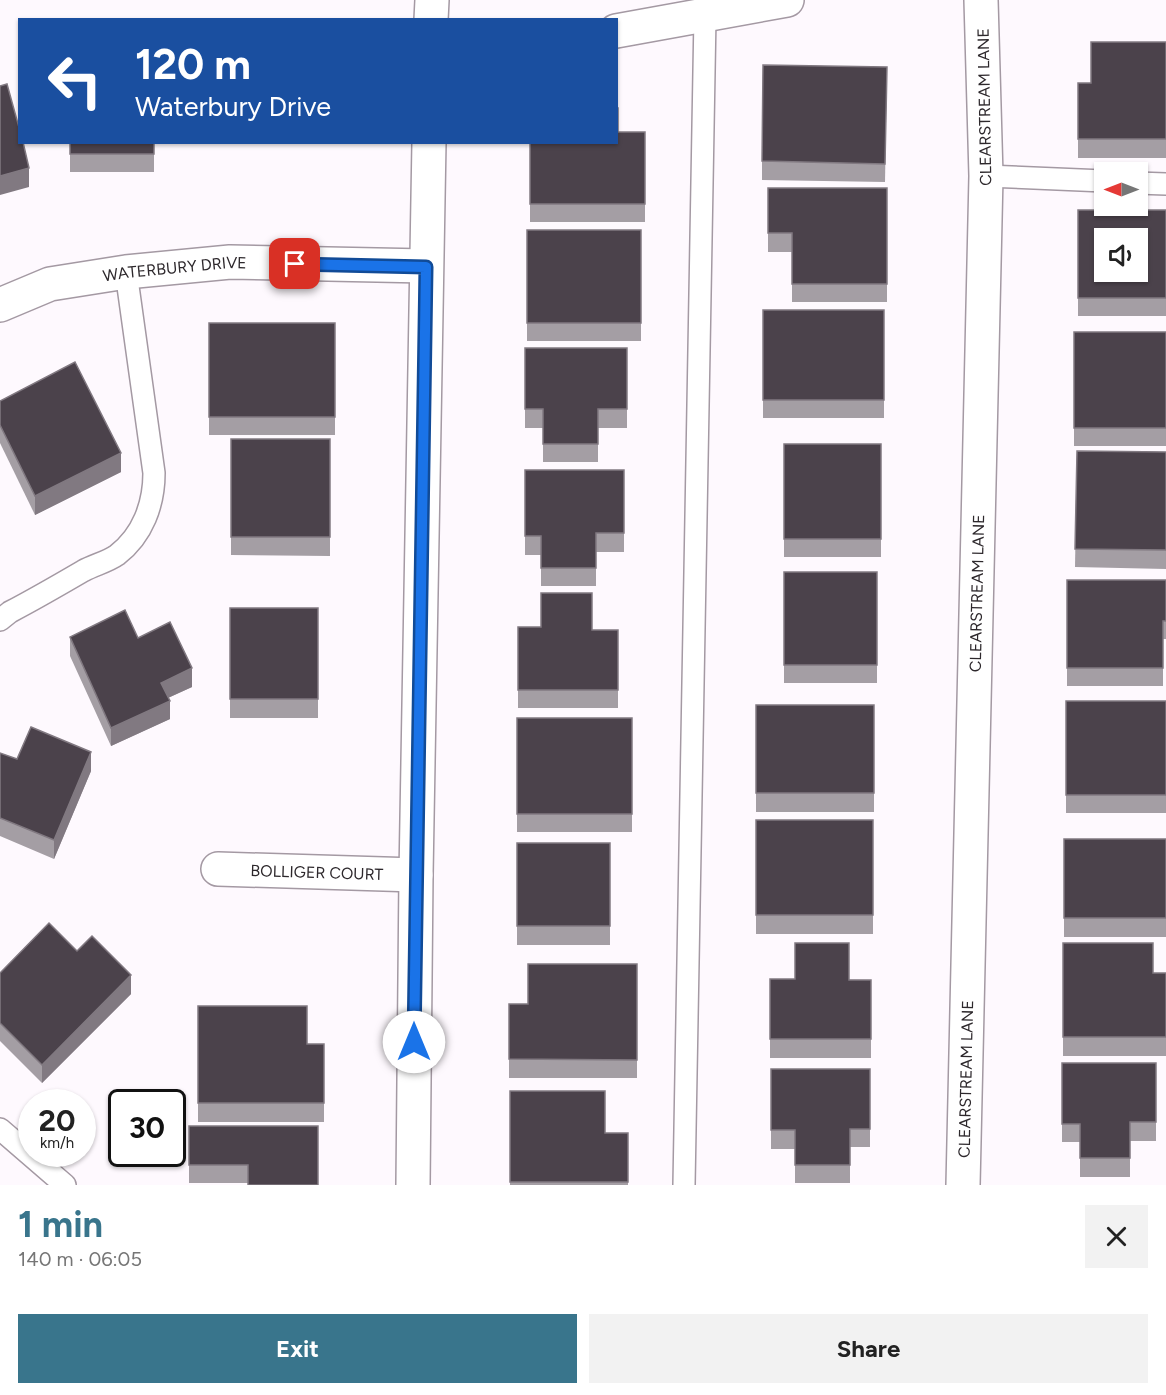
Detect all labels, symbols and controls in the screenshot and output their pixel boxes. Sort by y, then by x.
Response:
street label: CLEARSTREAM LANE [974,28,995,186]
text: 120 m [135,39,251,90]
icon: left [36,42,114,120]
text: Waterbury Drive [135,90,331,123]
north arrow [1094,162,1148,216]
map controls [1094,162,1148,282]
button: sound [1094,228,1148,282]
pin [269,238,320,289]
icon: arrive [278,247,311,280]
street label: WATERBURY DRIVE [101,253,247,286]
street label: CLEARSTREAM LANE [966,514,988,672]
street label: BOLLIGER COURT [250,861,384,884]
street label: CLEARSTREAM LANE [955,1000,977,1158]
position arrow [382,1010,446,1074]
speed limit sign: 30 [108,1089,186,1167]
text: 20 [39,1102,75,1139]
text: km/h [40,1134,74,1152]
text: 1 min [18,1203,103,1246]
button: close [1085,1205,1148,1268]
text: 140 m · 06:05 [18,1247,142,1271]
button: Exit [18,1314,577,1383]
button: Share [589,1314,1148,1383]

